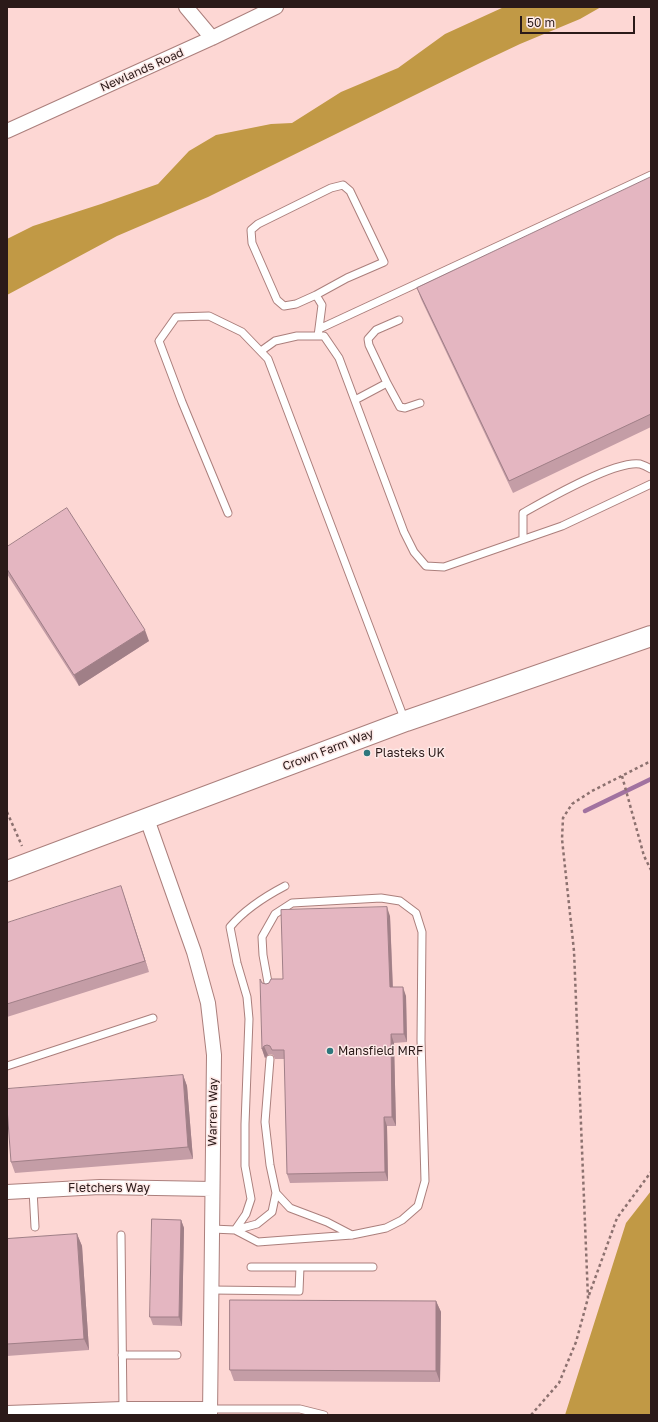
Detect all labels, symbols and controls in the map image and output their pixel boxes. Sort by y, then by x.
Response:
scale bar [522,8,637,34]
text: 50 m [527,15,555,30]
street label: Newlands Road [98,45,186,95]
street label: Crown Farm Way [281,726,375,774]
place label: Plasteks UK [375,746,445,760]
marker: Plasteks UK [362,748,372,758]
place label: Mansfield MRF [338,1044,423,1058]
marker: Mansfield MRF [325,1046,335,1056]
street label: Warren Way [205,1078,221,1146]
street label: Fletchers Way [68,1181,150,1195]

